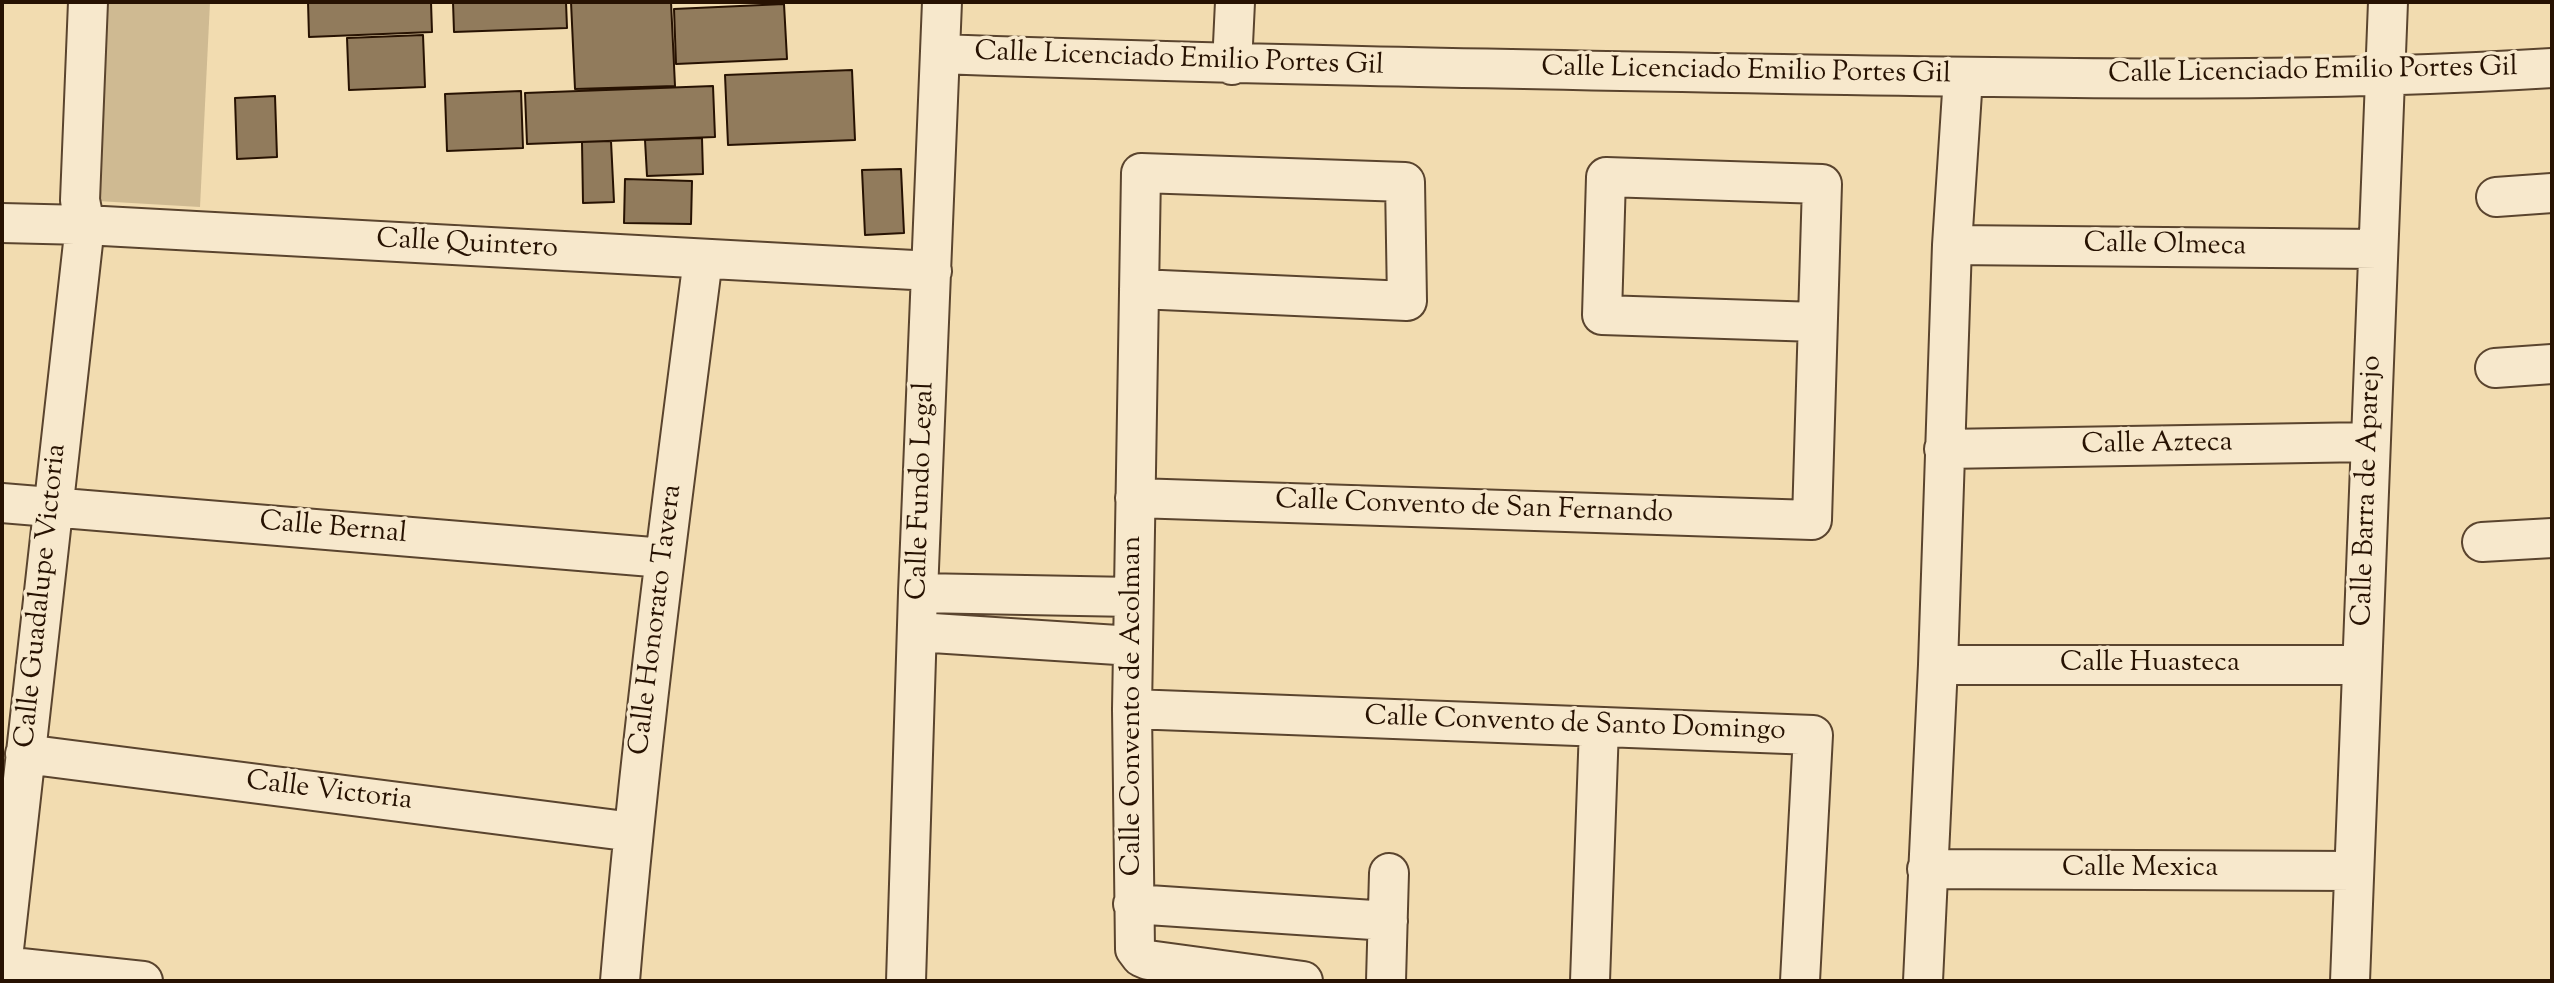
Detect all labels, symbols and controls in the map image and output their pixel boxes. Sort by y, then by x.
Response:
street label: Calle Licenciado Emilio Portes Gil [974,37,1384,85]
street label: Calle Licenciado Emilio Portes Gil [1541,53,1951,93]
street label: Calle Licenciado Emilio Portes Gil [2108,53,2518,93]
street label: Calle Quintero [375,224,559,268]
street label: Calle Olmeca [2083,229,2247,265]
street label: Calle Barra de Aparejo [2347,355,2391,627]
street label: Calle Fundo Legal [902,381,944,601]
street label: Calle Azteca [2081,428,2233,464]
street label: Calle Guadalupe Victoria [10,442,76,750]
street label: Calle Honorato Tavera [625,483,691,757]
street label: Calle Convento de San Fernando [1274,485,1674,533]
street label: Calle Bernal [258,507,408,553]
street label: Calle Convento de Acolman [1117,536,1151,876]
street label: Calle Huasteca [2060,648,2240,682]
street label: Calle Convento de Santo Domingo [1364,702,1786,750]
street label: Calle Victoria [244,766,414,820]
street label: Calle Mexica [2062,853,2218,887]

